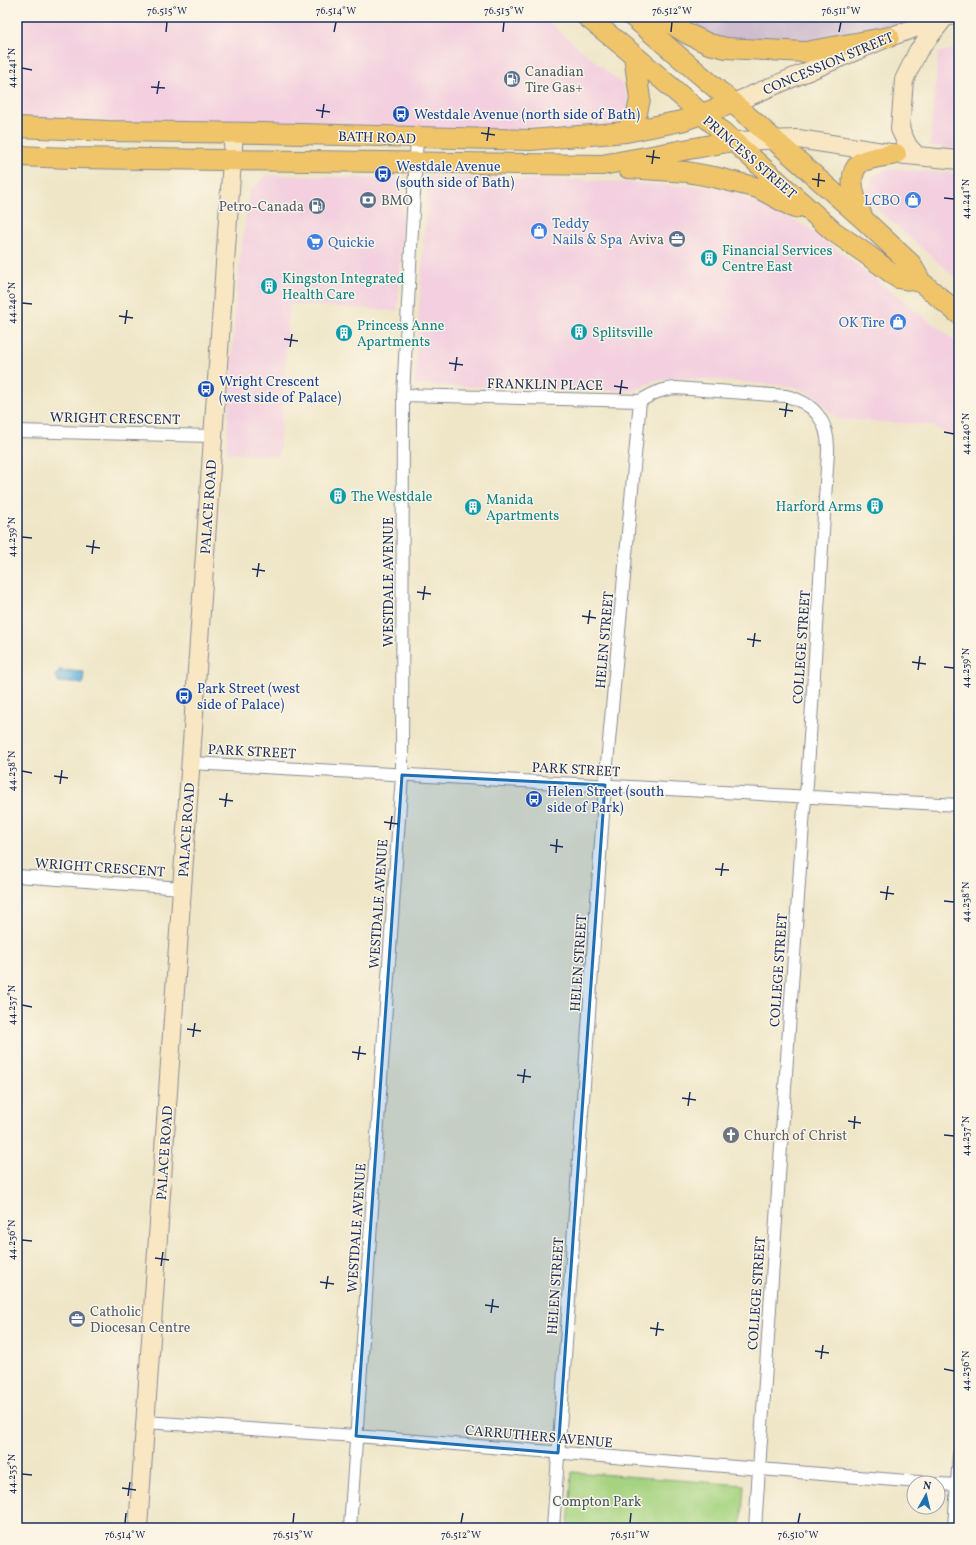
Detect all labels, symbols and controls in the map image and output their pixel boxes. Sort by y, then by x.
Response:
text: 76.515°W [147,4,187,18]
text: 76.514°W [316,4,356,18]
text: 76.513°W [484,4,524,18]
text: 76.512°W [652,4,692,18]
text: 76.511°W [822,4,860,18]
street label: CONCESSION STREET [760,28,897,101]
text: 44.241°N [5,47,19,88]
place label: Canadian Tire Gas+ [525,63,584,98]
fuel station icon: Canadian Tire Gas+ [502,69,522,89]
bus stop icon: Westdale Avenue (north side of Bath) [391,104,411,124]
place label: Westdale Avenue (north side of Bath) [414,106,640,125]
street label: PRINCESS STREET [698,112,800,204]
street label: BATH ROAD [338,128,416,149]
place label: Westdale Avenue (south side of Bath) [396,158,514,193]
bus stop icon: Westdale Avenue (south side of Bath) [373,164,393,184]
text: 44.241°N [959,178,973,219]
bank icon: BMO [358,190,378,210]
shop icon: LCBO [903,190,923,210]
place label: BMO [381,192,413,211]
place label: LCBO [864,192,900,211]
fuel station icon: Petro-Canada [307,196,327,216]
place label: Petro-Canada [219,198,304,217]
place label: Teddy Nails & Spa [552,215,622,250]
shop icon: Teddy Nails & Spa [529,221,549,241]
office icon: Aviva [667,229,687,249]
place label: Aviva [629,231,664,250]
supermarket icon: Quickie [305,232,325,252]
place label: Quickie [328,234,375,253]
place label: Financial Services Centre East [722,242,833,277]
building icon: Financial Services Centre East [699,248,719,268]
place label: Kingston Integrated Health Care [282,270,405,305]
building icon: Kingston Integrated Health Care [259,276,279,296]
text: 44.240°N [5,281,19,324]
shop icon: OK Tire [888,312,908,332]
place label: OK Tire [839,314,885,333]
place label: Princess Anne Apartments [357,317,445,352]
building icon: Splitsville [569,322,589,342]
building icon: Princess Anne Apartments [334,323,354,343]
place label: Splitsville [592,324,654,343]
place label: Wright Crescent (west side of Palace) [219,373,341,408]
street label: FRANKLIN PLACE [487,375,603,396]
bus stop icon: Wright Crescent (west side of Palace) [196,379,216,399]
street label: WRIGHT CRESCENT [50,409,180,430]
text: 44.240°N [959,412,973,455]
street label: PALACE ROAD [197,459,222,555]
building icon: The Westdale [328,486,348,506]
place label: The Westdale [351,488,433,507]
place label: Manida Apartments [486,491,559,526]
building icon: Harford Arms [865,496,885,516]
building icon: Manida Apartments [463,497,483,517]
place label: Harford Arms [776,498,862,517]
text: 44.239°N [5,516,19,557]
street label: WESTDALE AVENUE [380,517,399,647]
street label: COLLEGE STREET [789,590,816,705]
street label: HELEN STREET [592,591,619,690]
text: 44.239°N [959,647,973,688]
place label: Park Street (west side of Palace) [197,680,300,715]
bus stop icon: Park Street (west side of Palace) [174,686,194,706]
street label: PARK STREET [207,741,297,764]
text: 44.238°N [5,750,19,791]
street label: PARK STREET [531,759,621,782]
street label: PALACE ROAD [175,782,200,878]
place label: Helen Street (south side of Park) [547,783,664,818]
bus stop icon: Helen Street (south side of Park) [524,789,544,809]
street label: WESTDALE AVENUE [365,838,394,970]
street label: WRIGHT CRESCENT [34,854,166,883]
text: 44.238°N [959,881,973,922]
street label: COLLEGE STREET [766,913,793,1028]
street label: HELEN STREET [567,914,592,1013]
text: 44.237°N [5,984,19,1025]
street label: PALACE ROAD [153,1105,178,1201]
text: 44.237°N [959,1115,973,1156]
church icon: Church of Christ [721,1125,741,1145]
place label: Church of Christ [744,1127,847,1146]
street label: WESTDALE AVENUE [343,1162,372,1294]
text: 44.236°N [5,1219,19,1260]
street label: COLLEGE STREET [744,1236,771,1351]
street label: HELEN STREET [544,1237,569,1336]
place label: Catholic Diocesan Centre [90,1303,191,1338]
office icon: Catholic Diocesan Centre [67,1309,87,1329]
text: 44.236°N [959,1350,973,1391]
street label: CARRUTHERS AVENUE [464,1422,614,1453]
text: 44.235°N [5,1453,19,1494]
north arrow [906,1475,946,1515]
text: N [922,1479,932,1495]
park label: Compton Park [553,1493,642,1512]
text: 76.514°W [105,1528,145,1542]
text: 76.513°W [273,1528,313,1542]
text: 76.512°W [441,1528,481,1542]
text: 76.511°W [611,1528,649,1542]
text: 76.510°W [778,1528,818,1542]

